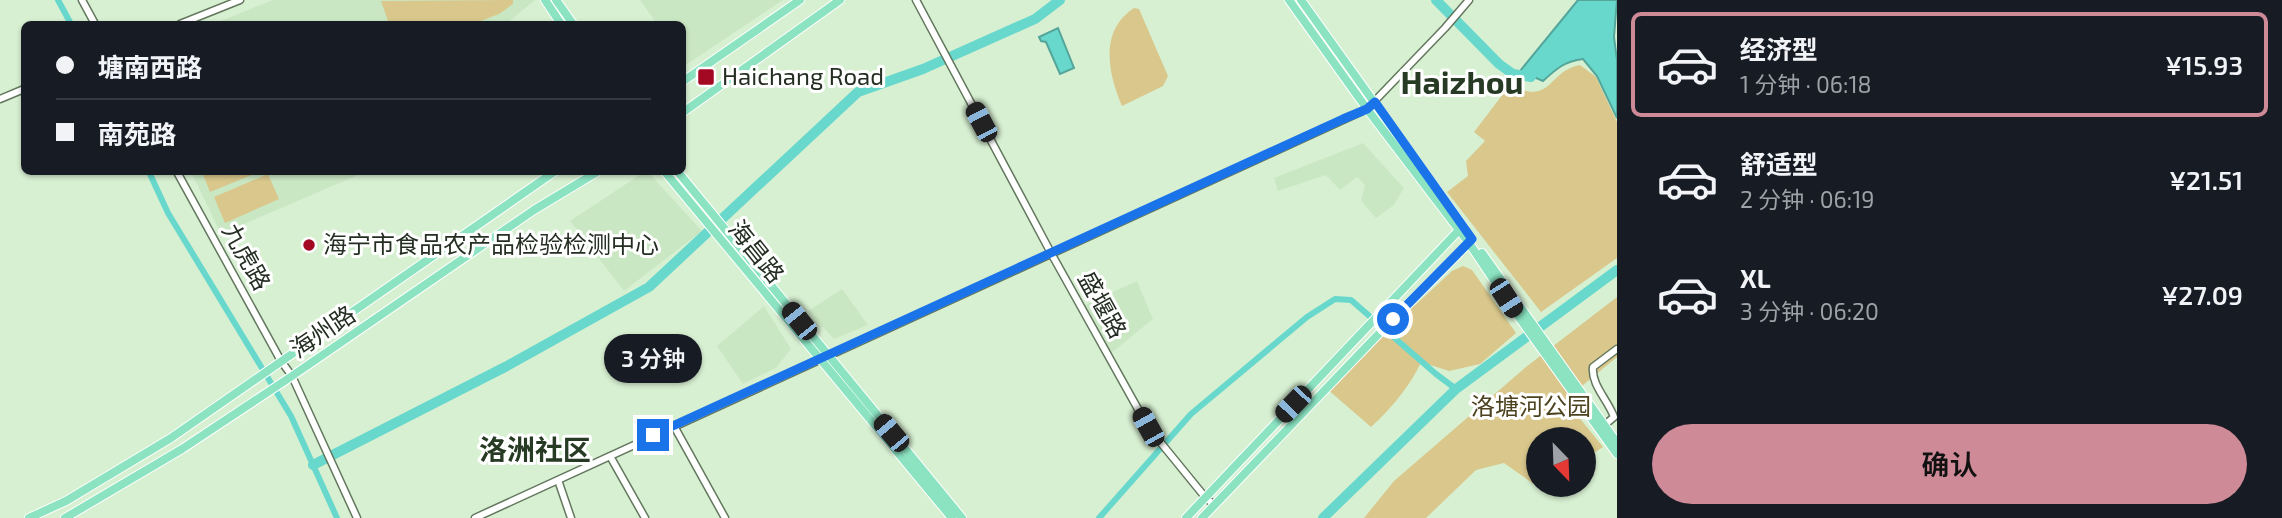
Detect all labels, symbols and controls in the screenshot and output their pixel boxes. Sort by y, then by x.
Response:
icon: car [1656,33,1719,96]
text: 经济型 [1740,33,1818,64]
text: ¥15.93 [2165,49,2243,80]
text: 塘南西路 [98,51,202,82]
place label: Haichang Road [722,61,884,90]
district label: Haizhou [1400,62,1524,100]
marker: Haichang Road [696,67,716,87]
text: 1 分钟 · 06:18 [1740,70,1872,98]
car [962,99,1001,145]
text: 南苑路 [98,118,176,149]
icon: car [1656,148,1719,211]
text: 舒适型 [1740,148,1818,179]
text: ¥21.51 [2169,164,2243,195]
text: 2 分钟 · 06:19 [1740,185,1875,213]
street label: 海昌路 [723,214,791,288]
street label: 九虎路 [217,218,277,295]
place label: 海宁市食品农产品检验检测中心 [323,229,659,258]
marker: 海宁市食品农产品检验检测中心 [301,237,317,253]
text: XL [1740,262,1771,293]
icon: car [1656,263,1719,326]
street label: 盛堰路 [1073,266,1133,343]
car [1486,275,1527,321]
text: ¥27.09 [2162,279,2243,310]
text: 3 分钟 · 06:20 [1740,297,1879,325]
car [778,298,821,344]
street label: 海州路 [284,299,360,363]
route start [1377,303,1409,335]
callout: 3 分钟 [604,334,702,382]
text: 3 分钟 [621,344,685,372]
car [1271,382,1316,426]
park label: 洛塘河公园 [1471,391,1591,420]
car [1129,404,1168,450]
car [870,410,913,456]
route end [637,419,669,451]
button: 确认 [1652,424,2247,504]
north arrow [1526,427,1596,497]
map controls [1526,427,1596,497]
district label: 洛洲社区 [479,432,591,466]

